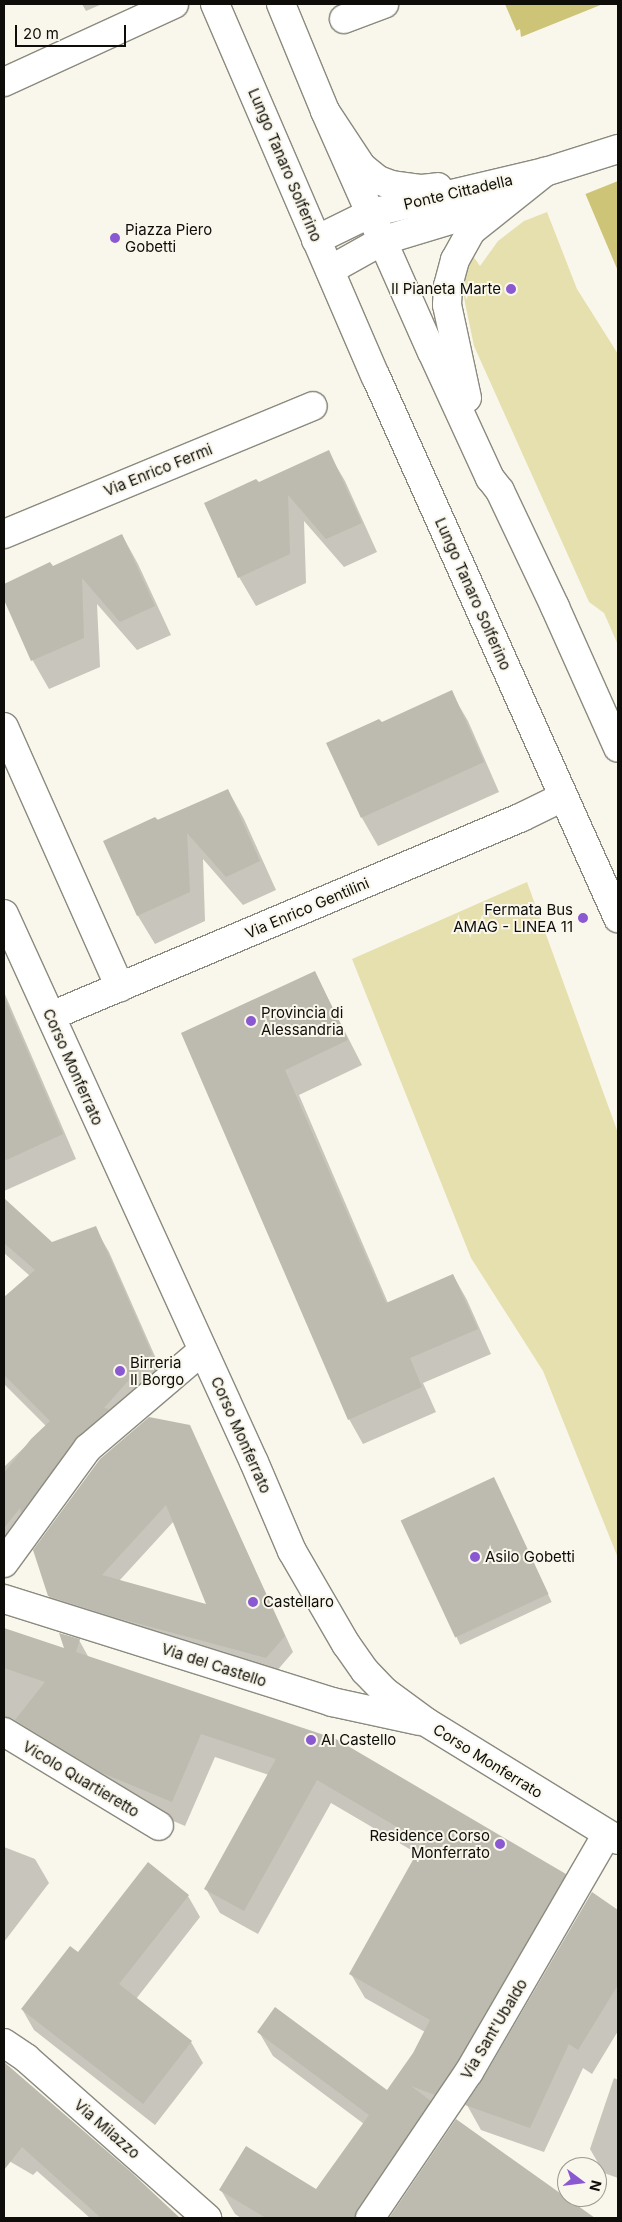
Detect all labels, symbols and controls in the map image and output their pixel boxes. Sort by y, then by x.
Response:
scale bar [18,15,129,47]
text: 20 m [23,24,59,43]
street label: Lungo Tanaro Solferino [244,86,326,244]
street label: Ponte Cittadella [402,171,514,213]
place label: Piazza Piero Gobetti [125,220,212,255]
marker: Piazza Piero Gobetti [109,232,121,244]
place label: Il Pianeta Marte [391,280,501,298]
marker: Il Pianeta Marte [505,283,517,295]
street label: Via Enrico Fermi [101,440,215,500]
street label: Lungo Tanaro Solferino [431,515,515,673]
street label: Via Enrico Gentilini [242,874,372,942]
place label: Fermata Bus AMAG - LINEA 11 [453,900,573,935]
marker: Fermata Bus AMAG - LINEA 11 [577,912,589,924]
place label: Provincia di Alessandria [261,1003,344,1038]
street label: Corso Monferrato [39,1006,107,1128]
marker: Provincia di Alessandria [245,1015,257,1027]
place label: Birreria Il Borgo [130,1353,184,1388]
marker: Birreria Il Borgo [114,1365,126,1377]
street label: Corso Monferrato [207,1374,275,1496]
place label: Asilo Gobetti [485,1548,575,1566]
marker: Asilo Gobetti [469,1551,481,1563]
place label: Castellaro [263,1593,334,1611]
marker: Castellaro [247,1596,259,1608]
street label: Via del Castello [159,1640,269,1690]
street label: Corso Monferrato [430,1720,546,1802]
place label: Al Castello [321,1731,396,1749]
marker: Al Castello [305,1734,317,1746]
street label: Vicolo Quartieretto [19,1737,143,1821]
place label: Residence Corso Monferrato [369,1826,490,1861]
marker: Residence Corso Monferrato [494,1838,506,1850]
street label: Via Sant'Ubaldo [457,1976,531,2082]
street label: Via Milazzo [70,2096,144,2162]
north arrow [557,2157,607,2207]
text: N [586,2178,606,2193]

